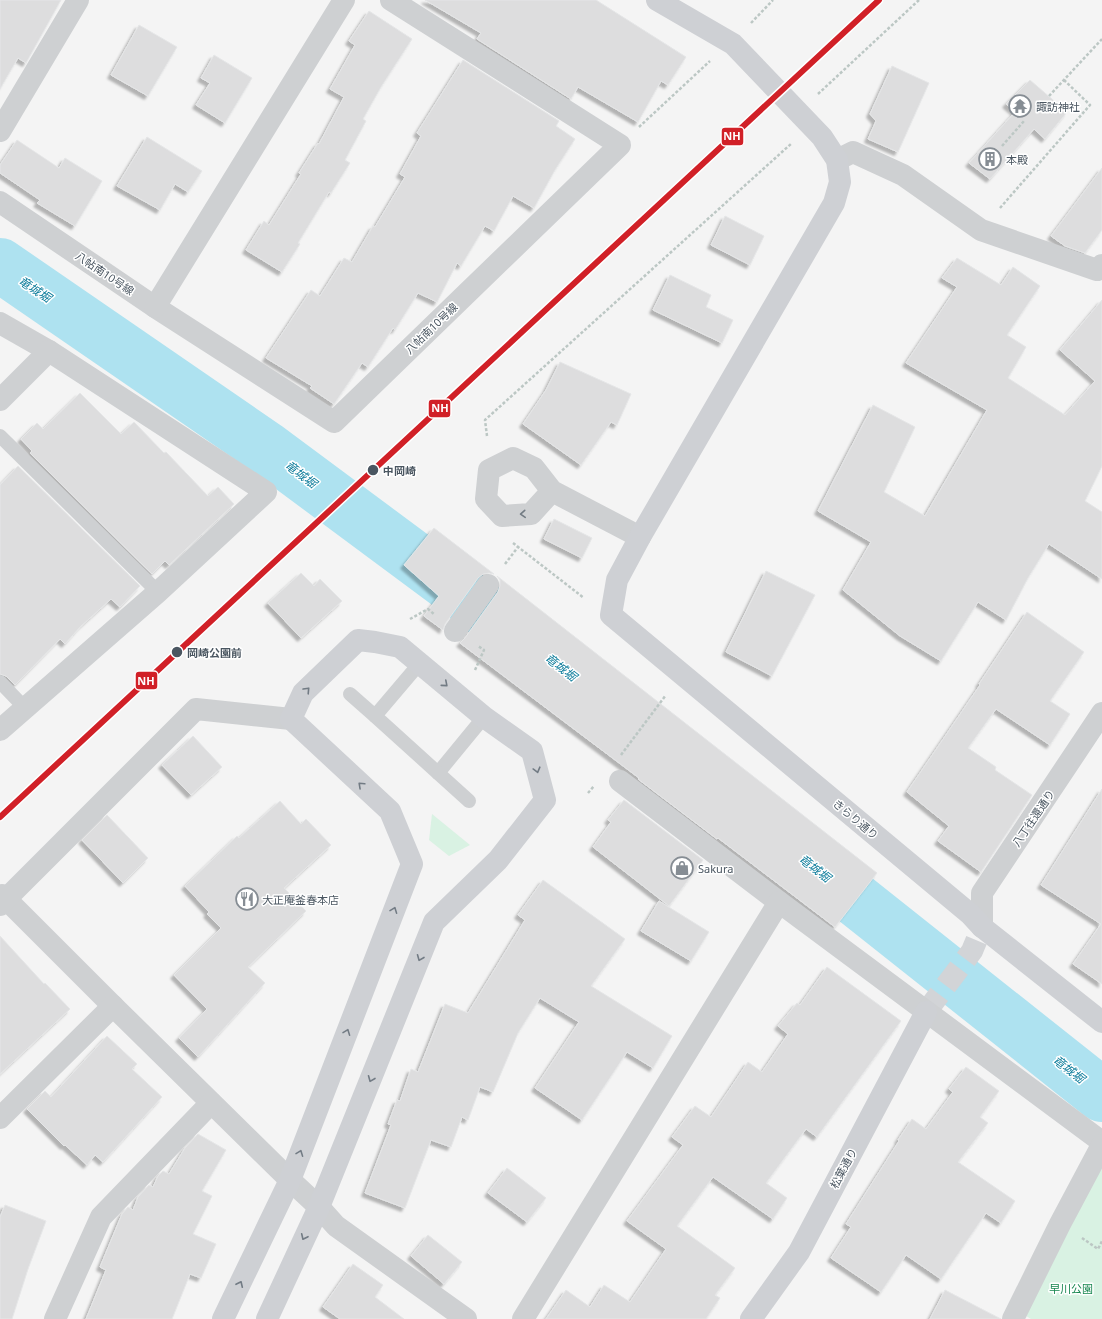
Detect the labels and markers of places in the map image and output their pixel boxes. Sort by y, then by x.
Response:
temple icon: 諏訪神社 [1007,93,1033,119]
place label: 諏訪神社 [1036,99,1080,114]
building icon: 本殿 [977,146,1003,172]
place label: 本殿 [1006,152,1028,167]
marker: 中岡崎 [366,463,380,477]
place label: 中岡崎 [383,463,416,478]
marker: 岡崎公園前 [170,645,184,659]
place label: 岡崎公園前 [187,645,242,660]
shop icon: Sakura [669,855,695,881]
place label: Sakura [698,861,733,876]
restaurant icon: 大正庵釜春本店 [234,886,260,912]
place label: 大正庵釜春本店 [262,892,339,907]

